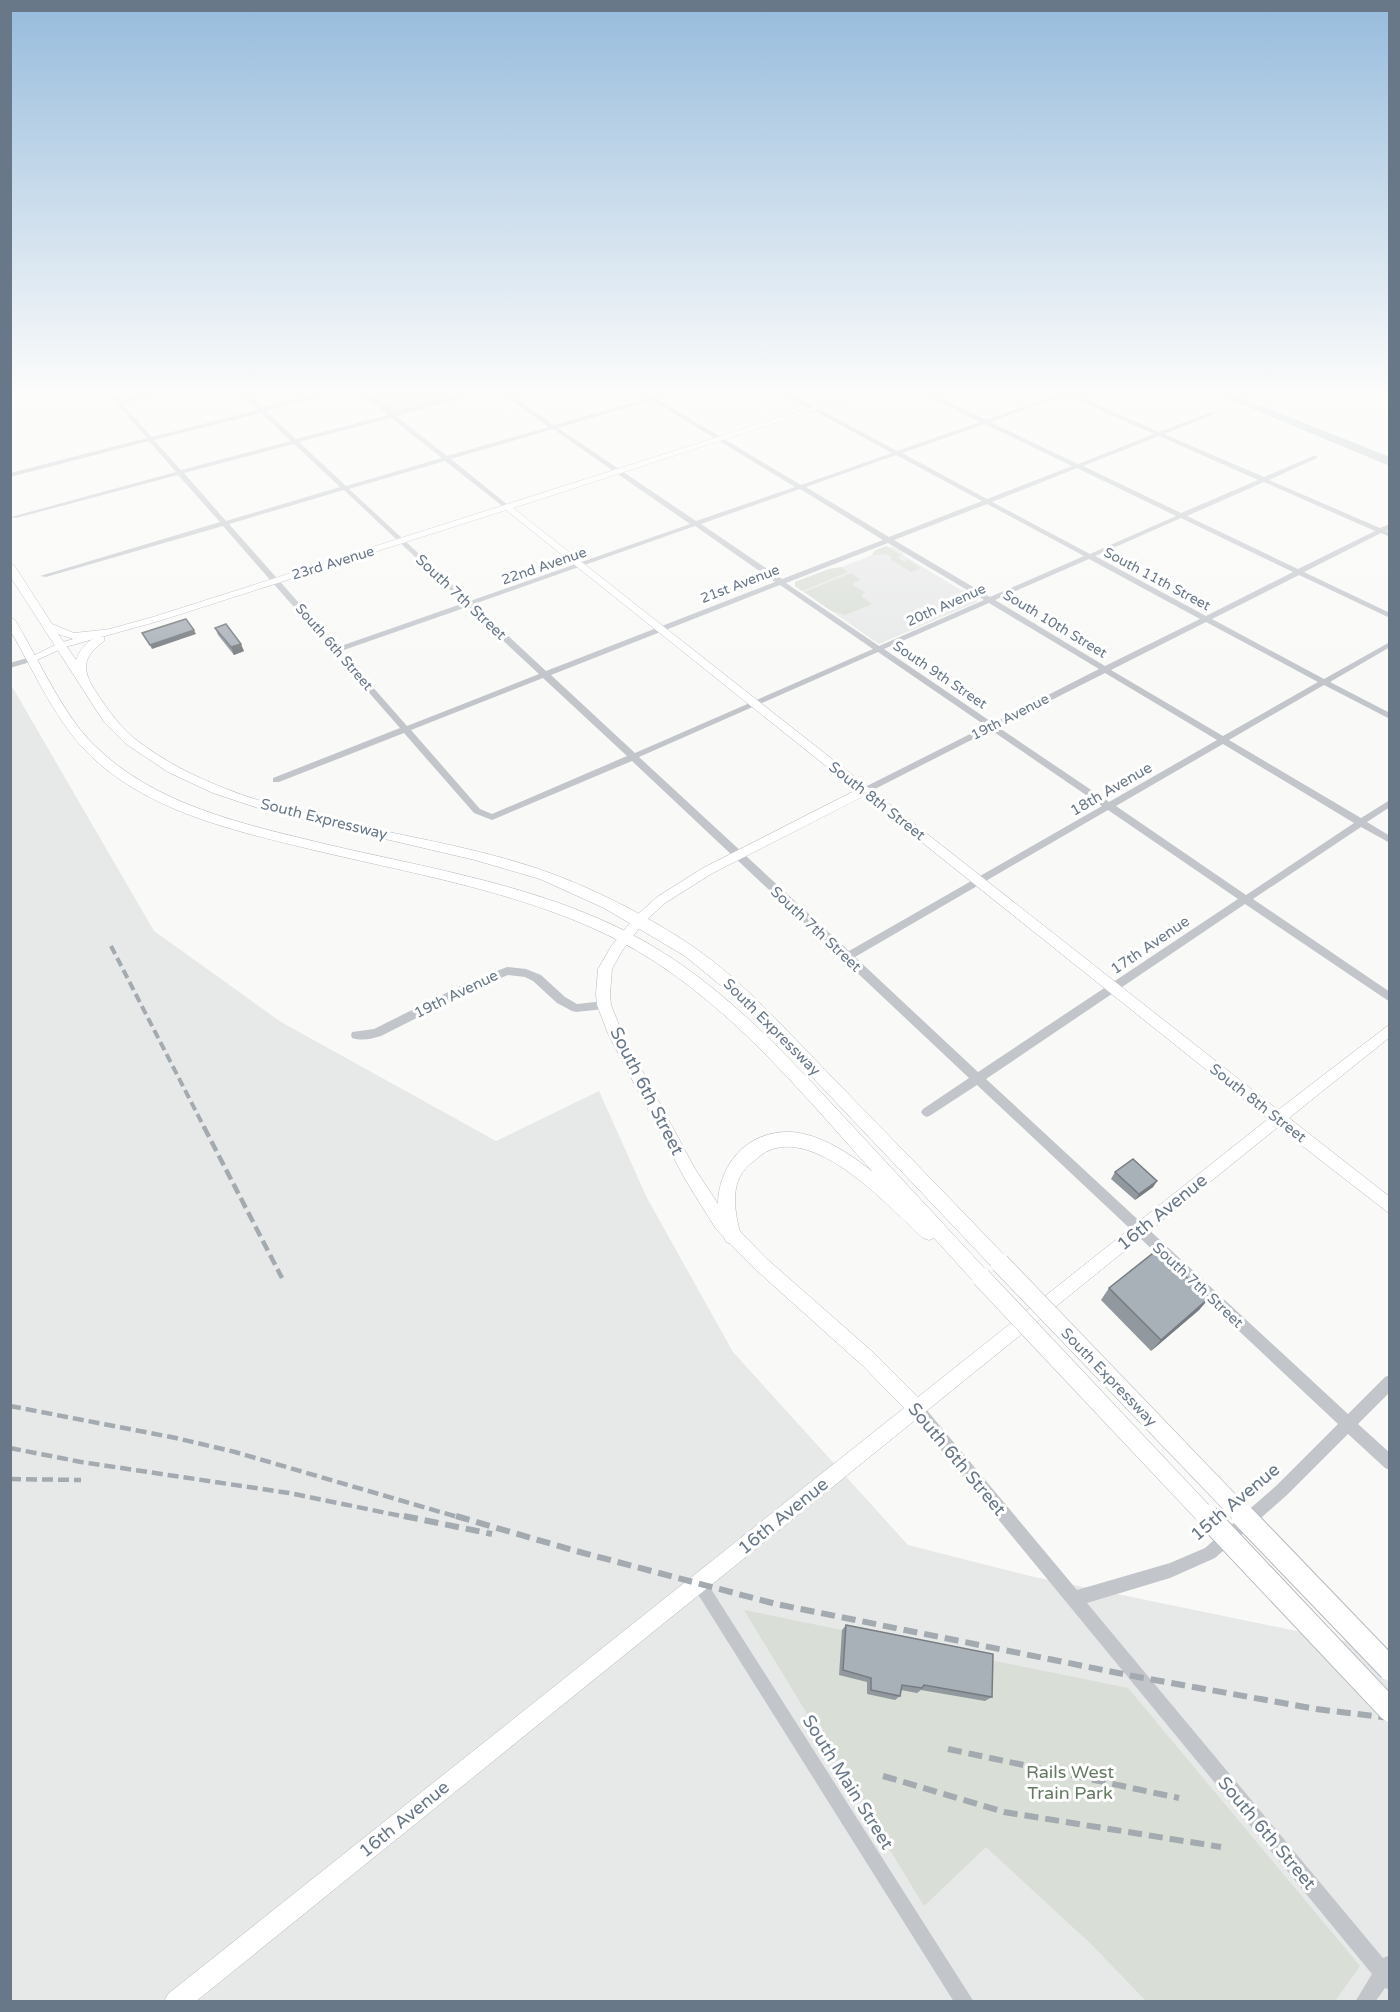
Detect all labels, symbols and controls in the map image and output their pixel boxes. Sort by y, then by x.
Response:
street label: 23rd Avenue [290,542,376,584]
street label: 22nd Avenue [499,544,589,588]
street label: South 11th Street [1101,544,1214,615]
street label: South 7th Street [412,550,510,644]
street label: 21st Avenue [698,561,782,607]
street label: 20th Avenue [904,580,988,630]
street label: South 10th Street [1000,586,1111,662]
street label: South 6th Street [292,600,377,694]
street label: South 9th Street [890,637,991,713]
street label: 19th Avenue [968,690,1052,744]
street label: South 8th Street [825,758,929,844]
street label: 18th Avenue [1067,758,1155,820]
street label: South Expressway [259,795,389,843]
street label: South 7th Street [767,882,865,976]
street label: 17th Avenue [1107,912,1193,978]
street label: 19th Avenue [411,966,501,1022]
street label: South Expressway [720,975,824,1079]
street label: South 6th Street [605,1023,689,1159]
street label: South 8th Street [1206,1060,1310,1146]
street label: 16th Avenue [1113,1169,1211,1255]
street label: South 7th Street [1149,1238,1247,1332]
street label: South Expressway [1057,1324,1161,1430]
street label: South 6th Street [903,1398,1011,1520]
street label: 15th Avenue [1186,1458,1284,1546]
street label: 16th Avenue [734,1473,832,1559]
street label: South Main Street [798,1711,898,1853]
park label: Rails West Train Park [1026,1761,1114,1804]
street label: South 6th Street [1213,1772,1321,1894]
street label: 16th Avenue [355,1776,453,1862]

